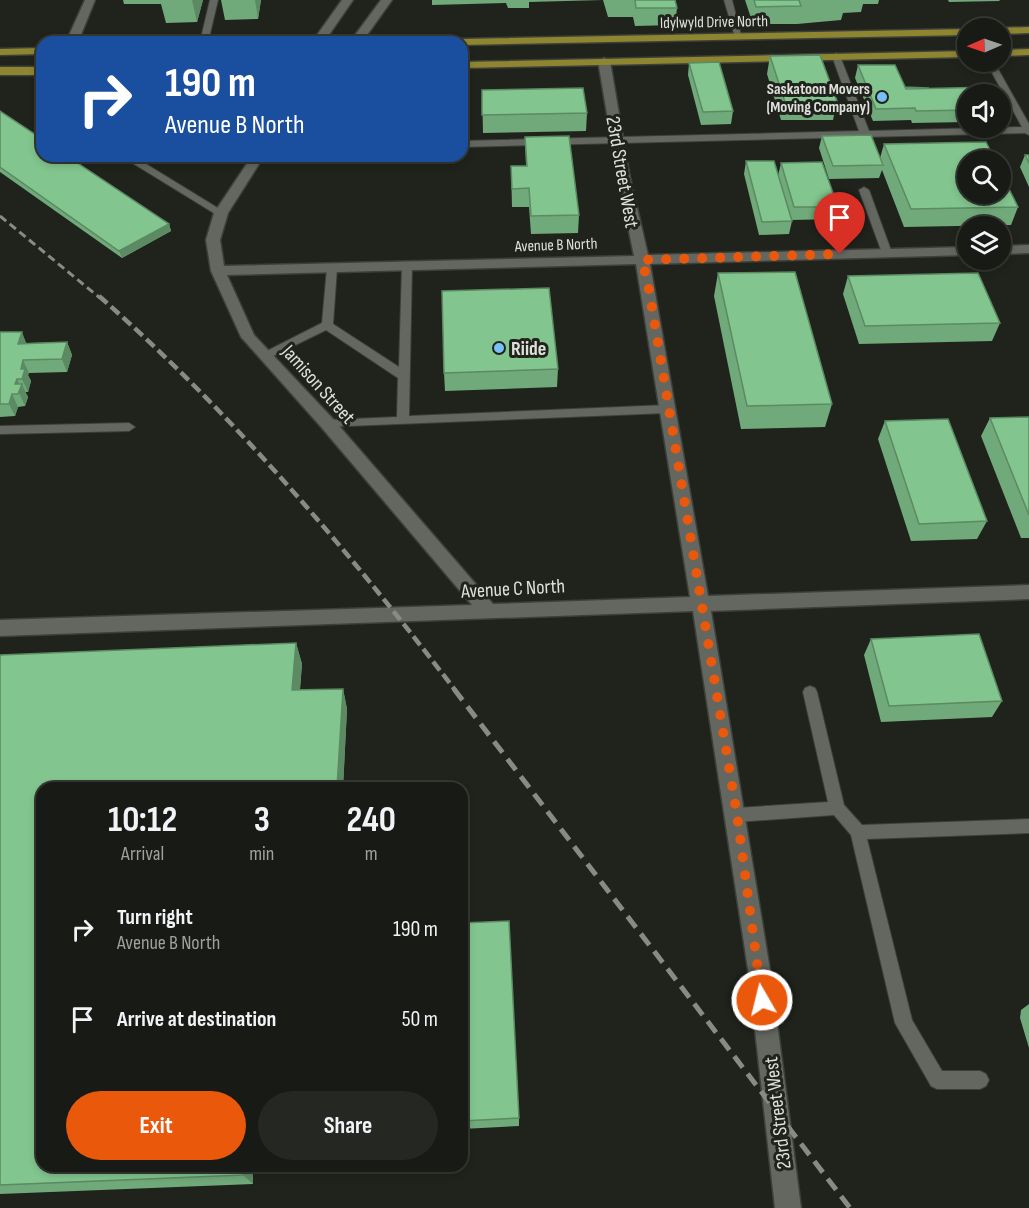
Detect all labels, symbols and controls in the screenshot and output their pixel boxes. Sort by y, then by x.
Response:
street label: Idylwyld Drive North [660,12,768,33]
north arrow [957,18,1011,72]
map controls [957,18,1011,270]
text: 190 m [165,58,256,109]
icon: right [66,60,144,138]
place label: Saskatoon Movers (Moving Company) [766,80,870,117]
button: sound [957,84,1011,138]
marker: Saskatoon Movers (Moving Company) [875,90,889,104]
text: Avenue B North [165,109,304,141]
street label: 23rd Street West [600,114,644,230]
button: search [957,150,1011,204]
pin [814,192,865,254]
icon: arrive [823,201,856,234]
button: layers [957,216,1011,270]
street label: Avenue B North [513,235,598,256]
place label: Riide [511,337,546,361]
street label: Jamison Street [276,340,360,429]
marker: Riide [492,341,506,355]
street label: Avenue C North [459,574,566,604]
text: 10:12 [108,799,177,842]
text: 3 [254,799,270,842]
text: 240 [346,799,396,842]
text: Arrival [121,842,164,866]
text: min [249,842,274,866]
text: m [365,842,378,866]
text: Turn right [117,904,193,931]
icon: right [66,913,99,946]
text: 190 m [393,916,438,943]
text: Avenue B North [117,931,220,955]
position arrow [730,968,794,1032]
icon: arrive [66,1003,99,1036]
text: Arrive at destination [117,1006,276,1033]
text: 50 m [402,1006,438,1033]
street label: 23rd Street West [759,1055,797,1170]
button: Exit [66,1091,246,1160]
button: Share [258,1091,438,1160]

